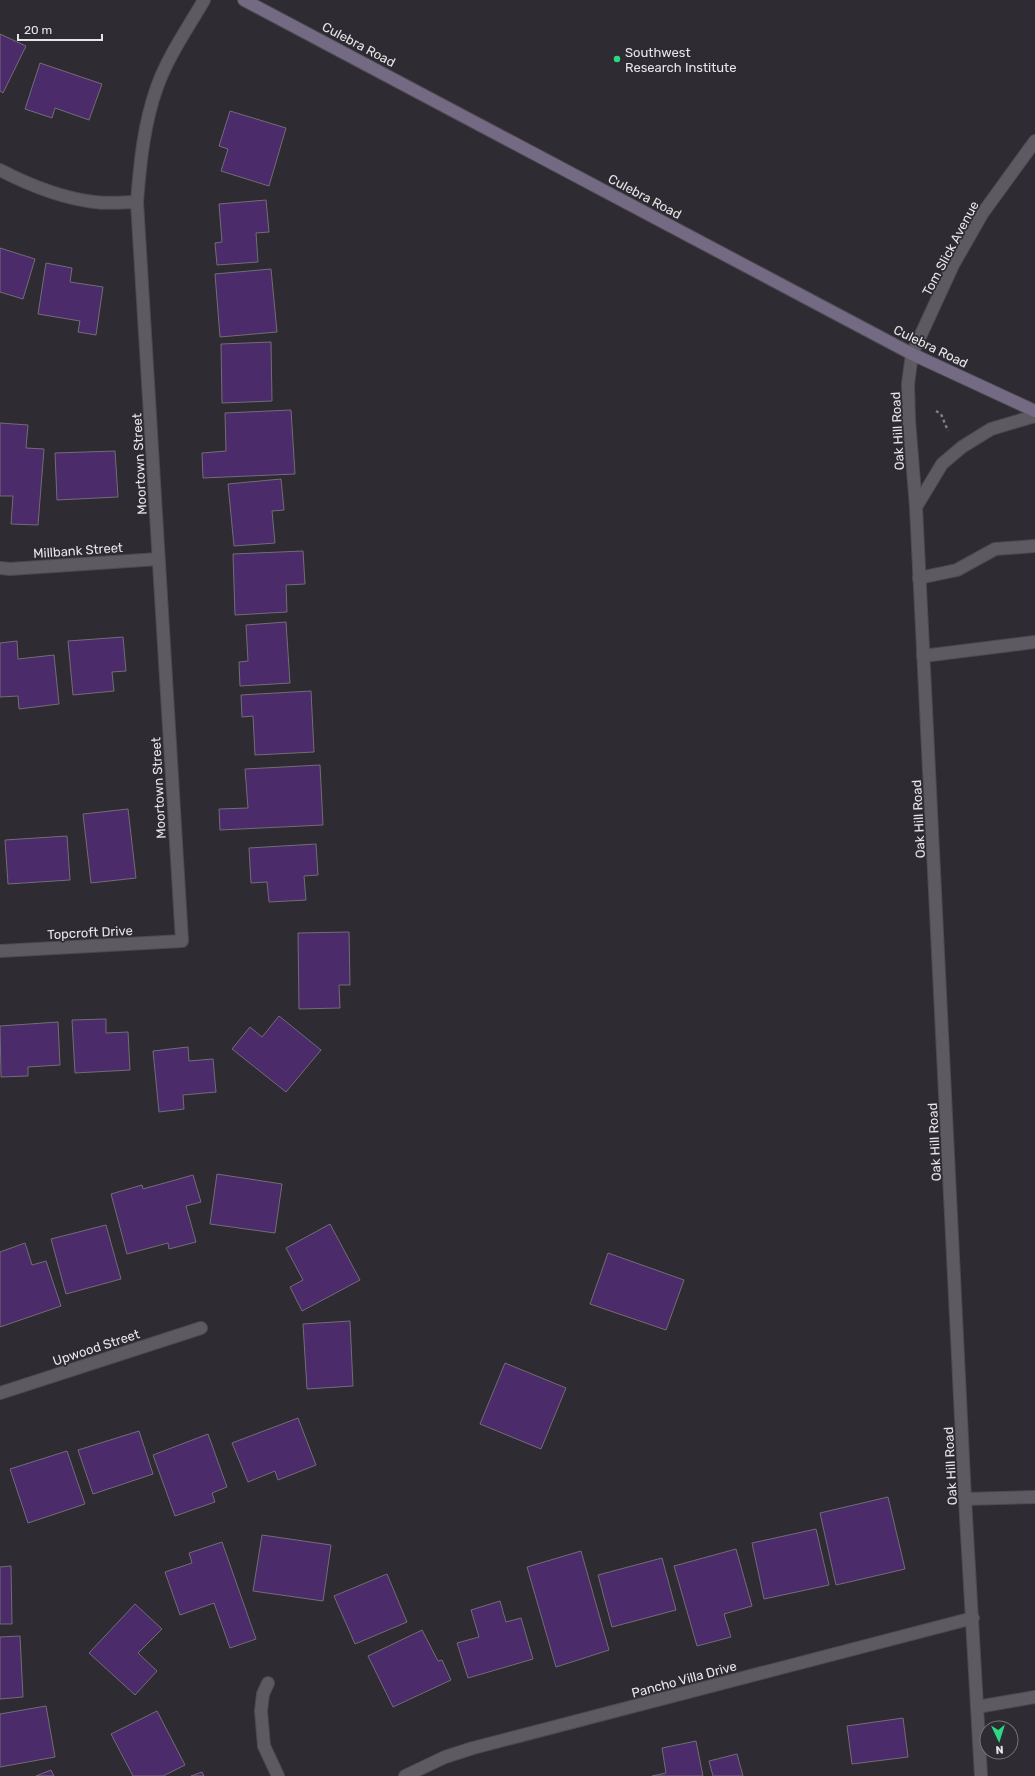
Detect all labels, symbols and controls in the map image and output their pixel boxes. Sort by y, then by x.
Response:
scale bar [18,16,102,42]
street label: Culebra Road [320,19,398,70]
text: 20 m [24,23,52,37]
place label: Southwest Research Institute [625,45,736,75]
marker: Southwest Research Institute [612,54,622,64]
street label: Culebra Road [606,171,684,222]
street label: Tom Slick Avenue [919,198,982,298]
street label: Culebra Road [891,322,970,371]
street label: Oak Hill Road [888,391,907,471]
street label: Moortown Street [129,413,150,515]
street label: Millbank Street [33,540,123,561]
street label: Moortown Street [148,737,169,839]
street label: Oak Hill Road [909,779,928,859]
street label: Topcroft Drive [47,923,133,942]
street label: Oak Hill Road [925,1102,944,1182]
street label: Upwood Street [51,1326,141,1369]
street label: Oak Hill Road [941,1426,960,1506]
street label: Pancho Villa Drive [630,1658,738,1701]
north arrow [979,1720,1019,1760]
text: N [995,1743,1004,1756]

